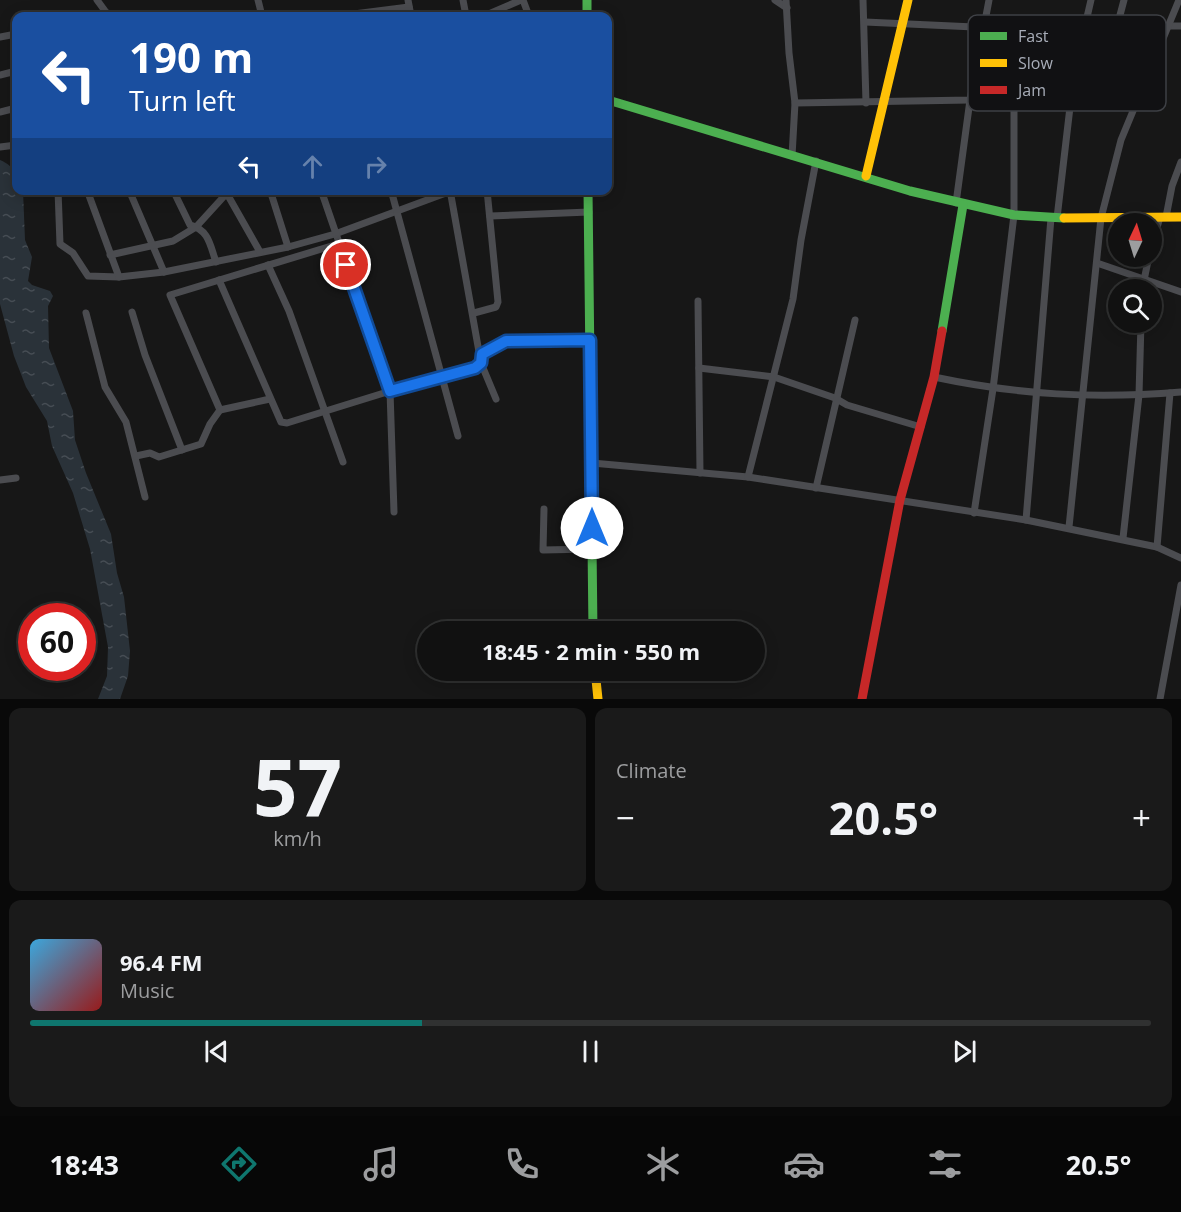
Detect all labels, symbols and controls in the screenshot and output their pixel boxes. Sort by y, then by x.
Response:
legend [968,15,1166,111]
text: Fast [1018,25,1049,47]
text: 190 m [129,28,253,85]
icon: left [30,36,108,114]
text: Slow [1018,52,1053,74]
text: Jam [1016,79,1046,101]
text: Turn left [129,82,236,119]
icon: left [233,150,266,183]
icon: ahead [296,150,329,183]
icon: right [359,150,392,183]
north arrow [1108,213,1162,267]
map controls [1108,213,1162,333]
pin [320,239,371,290]
icon: arrive [329,248,362,281]
button: search [1108,279,1162,333]
position arrow [560,496,624,560]
speed limit sign: 60 [18,603,96,681]
text: 18:45 · 2 min · 550 m [482,636,700,666]
text: 57 [253,733,342,839]
text: Climate [616,757,687,784]
text: 20.5° [829,787,938,848]
text: − [616,795,635,840]
text: + [1132,795,1151,840]
text: km/h [273,825,322,852]
text: 96.4 FM [120,947,203,977]
text: Music [120,977,174,1004]
icon: previous [200,1035,233,1068]
icon: pause [574,1035,607,1068]
icon: next [948,1035,981,1068]
icon: directions [218,1143,260,1185]
icon: music [360,1143,402,1185]
icon: phone [501,1143,543,1185]
icon: climate [642,1143,684,1185]
icon: car [783,1143,825,1185]
icon: filters [924,1143,966,1185]
text: 18:43 [50,1146,119,1183]
text: 20.5° [1066,1146,1131,1183]

